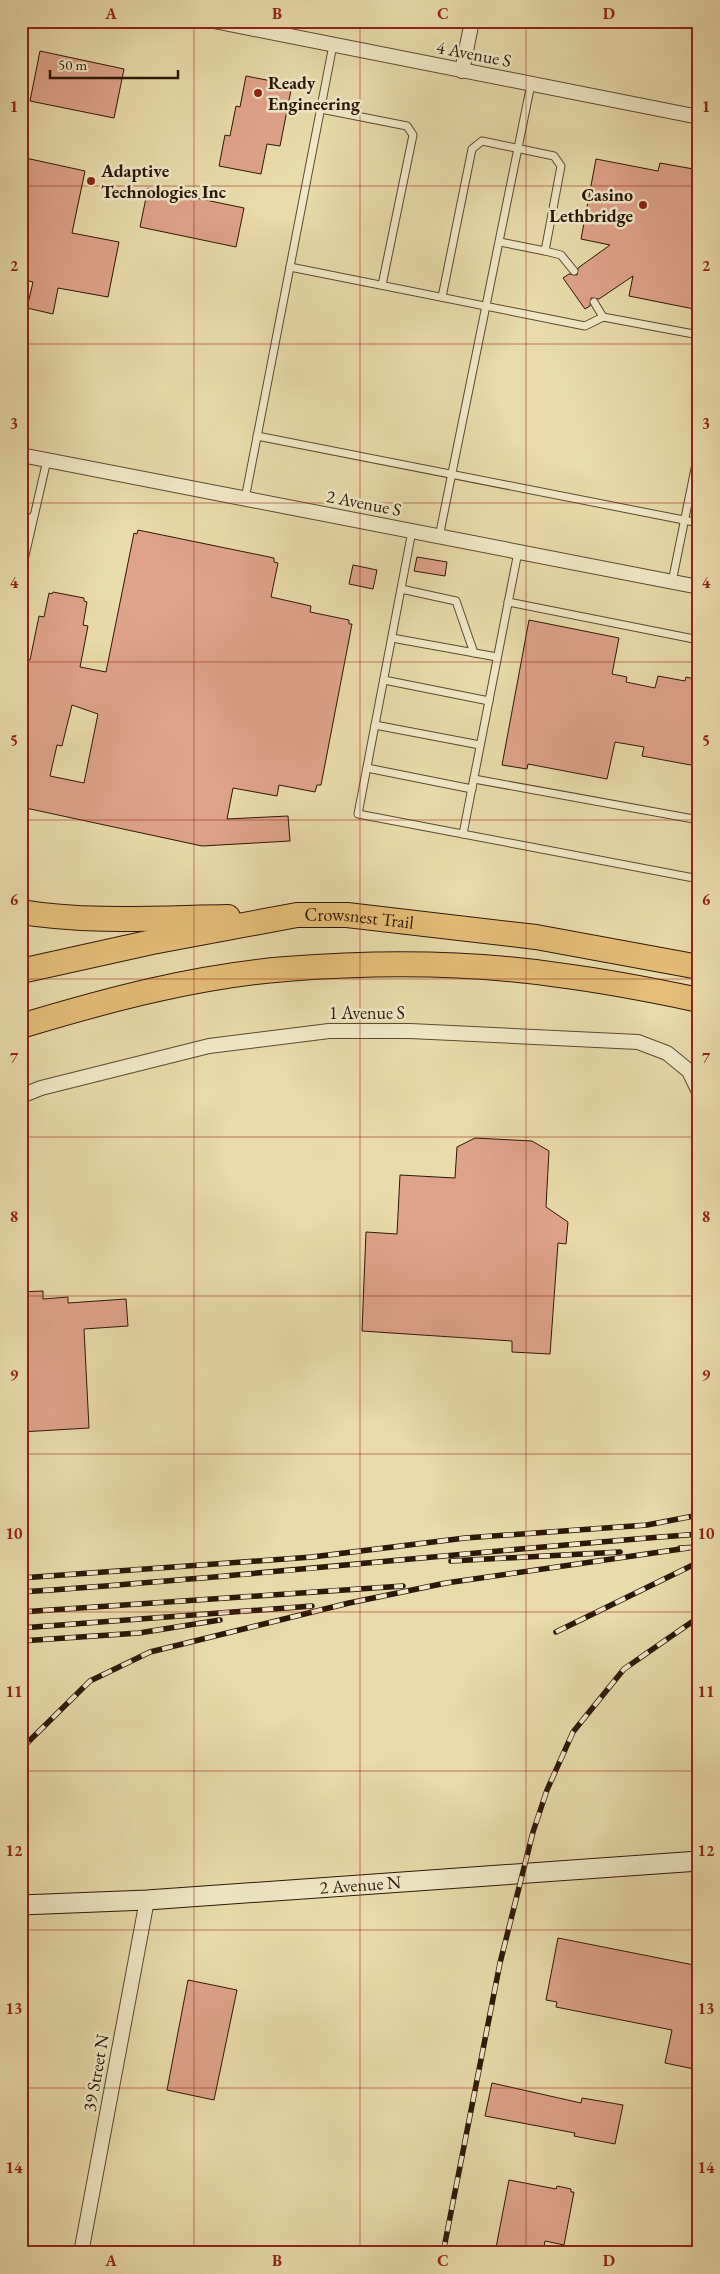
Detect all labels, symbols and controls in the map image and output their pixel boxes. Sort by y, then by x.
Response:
text: A [104,3,117,24]
text: B [272,3,282,24]
text: C [437,3,449,24]
text: D [603,3,615,24]
street label: 4 Avenue S [435,35,514,72]
scale bar [50,48,178,80]
text: 50 m [58,55,87,74]
place label: Ready Engineering [268,71,361,115]
marker: Ready Engineering [252,87,264,99]
text: 1 [10,96,18,117]
text: 1 [702,96,710,117]
place label: Adaptive Technologies Inc [100,159,227,203]
marker: Adaptive Technologies Inc [85,175,97,187]
place label: Casino Lethbridge [549,183,633,227]
marker: Casino Lethbridge [637,199,649,211]
text: 2 [10,255,19,276]
text: 2 [702,255,711,276]
text: 3 [10,413,18,434]
text: 3 [702,413,710,434]
street label: 2 Avenue S [325,484,404,521]
text: 4 [10,572,19,593]
text: 4 [702,572,711,593]
text: 5 [10,730,18,751]
text: 5 [702,730,710,751]
text: 6 [10,889,19,910]
text: 6 [702,889,711,910]
street label: Crowsnest Trail [305,903,415,934]
street label: 1 Avenue S [329,1001,405,1024]
text: 7 [10,1047,19,1068]
text: 7 [702,1047,711,1068]
text: 8 [10,1206,18,1227]
text: 8 [702,1206,710,1227]
text: 9 [10,1364,19,1385]
text: 9 [702,1364,711,1385]
text: 10 [6,1523,23,1544]
text: 10 [698,1523,715,1544]
text: 11 [6,1681,22,1702]
text: 11 [698,1681,714,1702]
text: 12 [6,1840,23,1861]
text: 12 [698,1840,715,1861]
street label: 2 Avenue N [319,1870,403,1899]
text: 13 [6,1998,22,2019]
text: 13 [698,1998,714,2019]
street label: 39 Street N [77,2032,114,2113]
text: 14 [6,2157,23,2178]
text: 14 [698,2157,715,2178]
text: A [104,2250,117,2271]
text: B [272,2250,282,2271]
text: C [437,2250,449,2271]
text: D [603,2250,615,2271]

